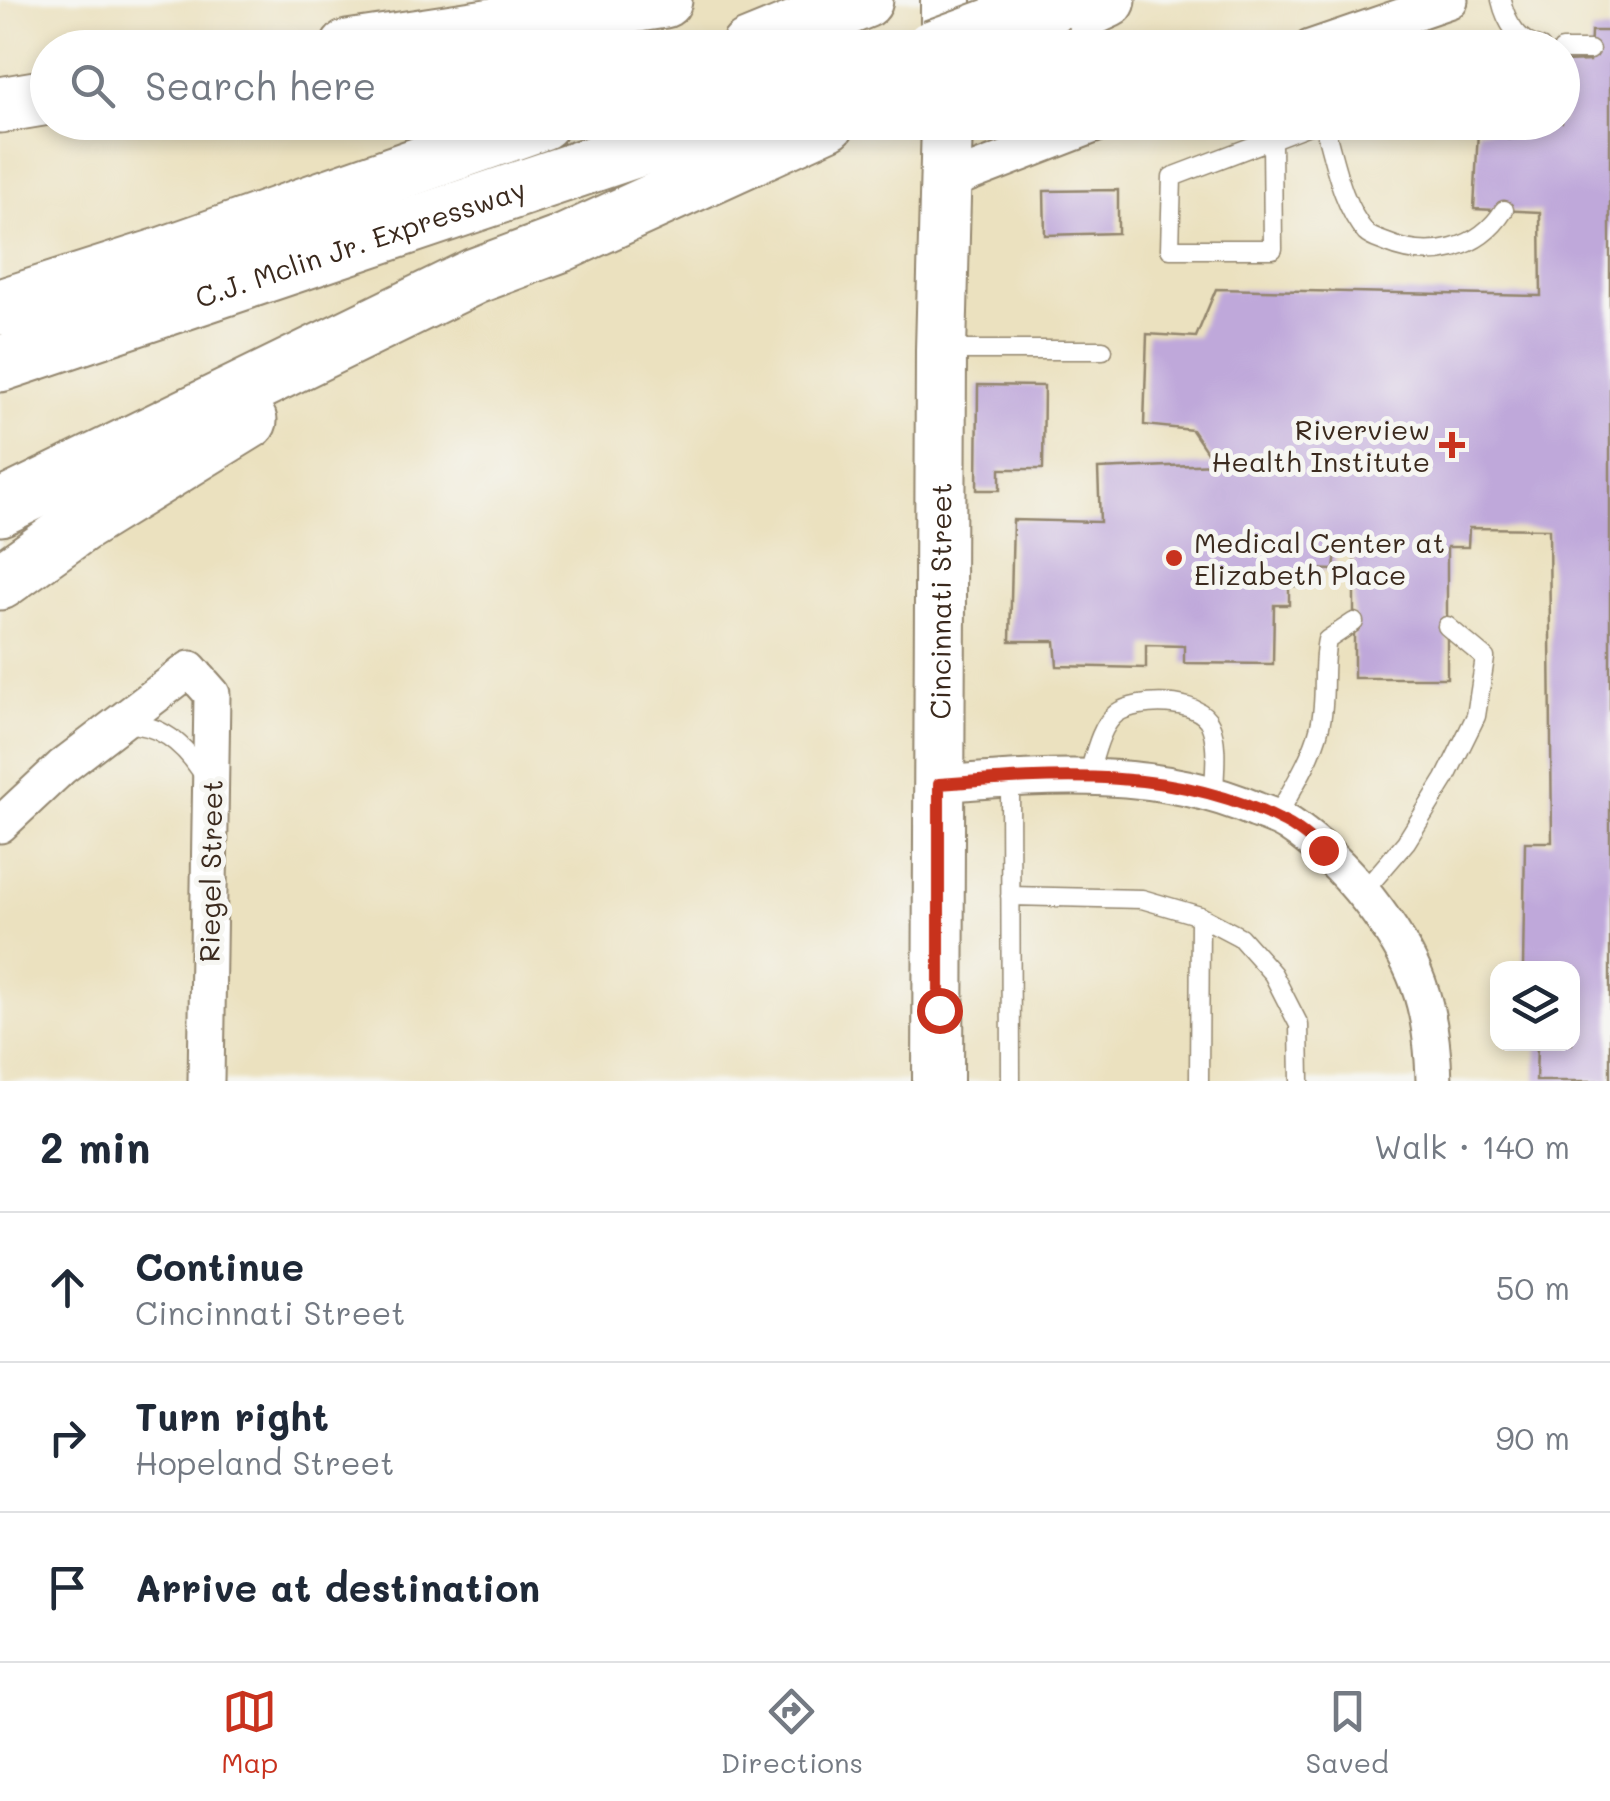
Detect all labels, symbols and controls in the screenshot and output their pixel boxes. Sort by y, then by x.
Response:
search box [30,30,1580,140]
icon: search [65,58,120,113]
text: Search here [145,60,376,110]
street label: C.J. Mclin Jr. Expressway [190,170,530,315]
place label: Riverview Health Institute [1212,411,1430,479]
marker: Riverview Health Institute [1439,432,1465,458]
street label: Cincinnati Street [921,483,958,719]
place label: Medical Center at Elizabeth Place [1194,524,1445,592]
marker: Medical Center at Elizabeth Place [1163,547,1185,569]
street label: Riegel Street [190,779,230,963]
route end [1301,828,1347,874]
map controls [1490,961,1580,1051]
button: layers [1490,961,1580,1051]
route start [917,988,963,1034]
text: 2 min [40,1119,150,1174]
text: Walk · 140 m [1374,1125,1570,1167]
text: Continue [135,1241,304,1291]
icon: ahead [40,1260,95,1315]
text: 50 m [1496,1266,1570,1308]
text: Cincinnati Street [135,1291,405,1333]
text: Turn right [135,1391,329,1441]
icon: right [40,1410,95,1465]
text: 90 m [1496,1416,1570,1458]
text: Hopeland Street [135,1441,394,1483]
icon: arrive [40,1560,95,1615]
text: Arrive at destination [135,1562,540,1612]
tab: Map [221,1684,278,1780]
tab: Directions [721,1684,863,1780]
tab: Saved [1306,1684,1389,1780]

